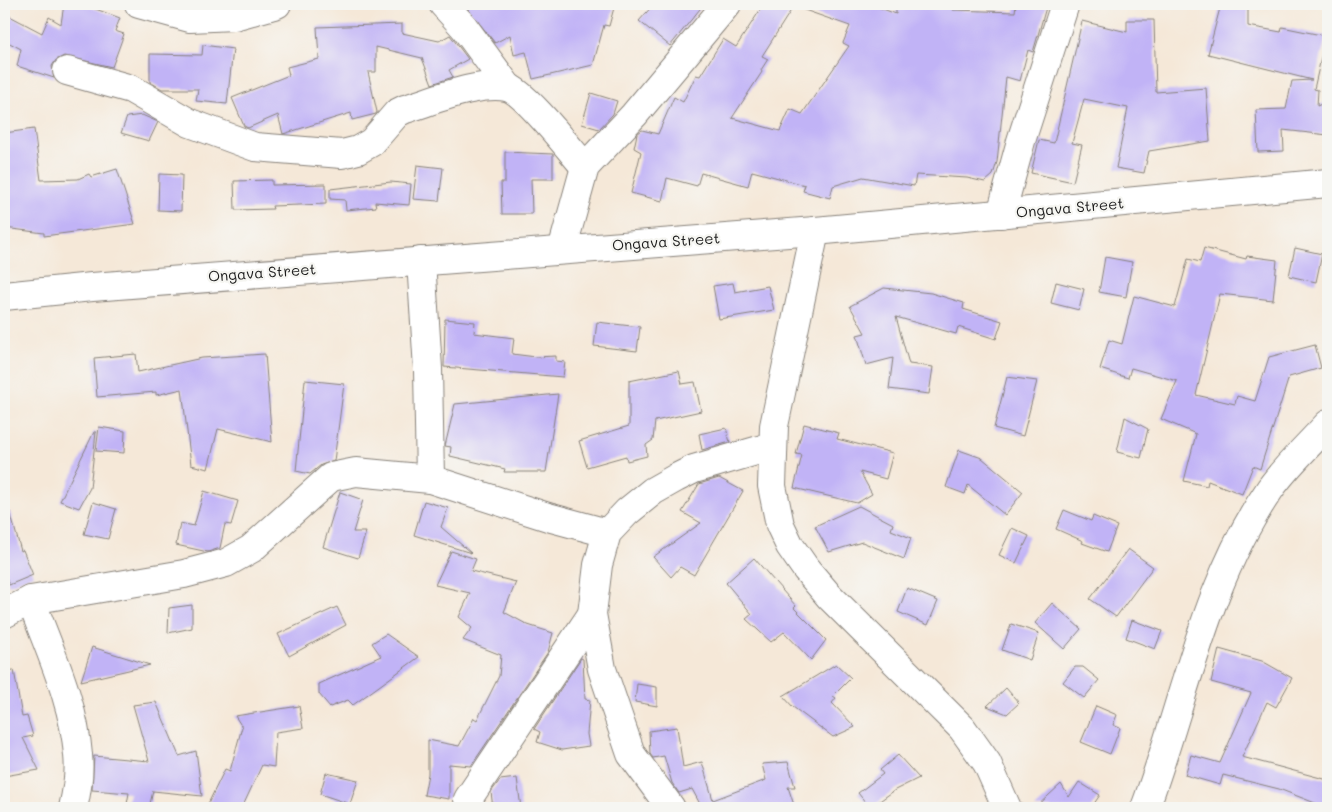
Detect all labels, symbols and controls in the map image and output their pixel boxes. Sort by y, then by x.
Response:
street label: Ongava Street [1015,192,1125,222]
street label: Ongava Street [611,227,721,255]
street label: Ongava Street [207,258,317,286]

